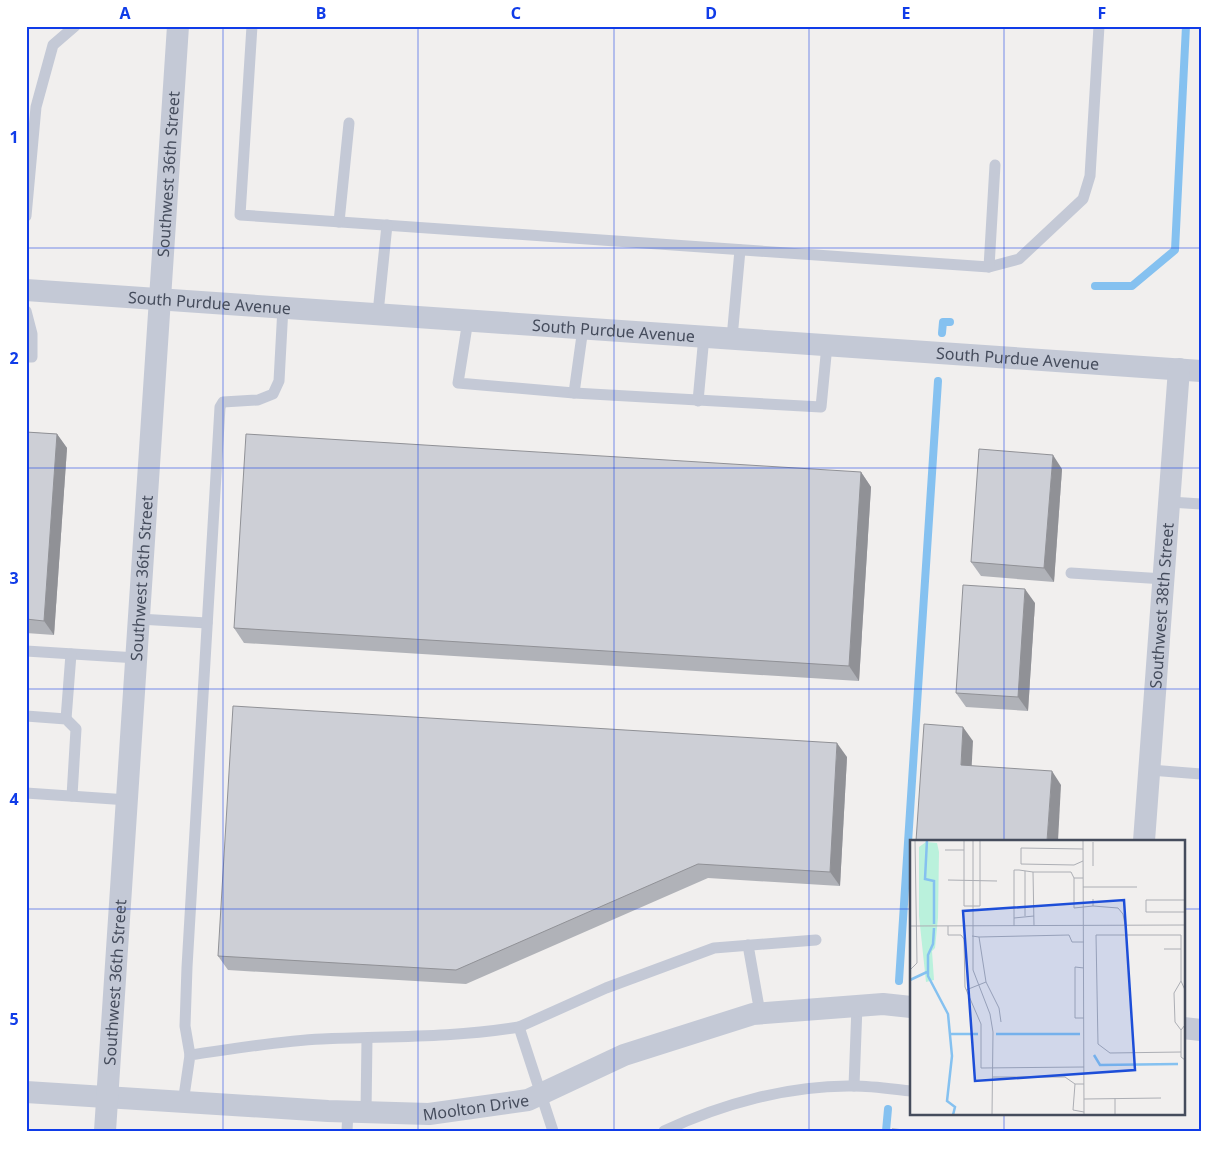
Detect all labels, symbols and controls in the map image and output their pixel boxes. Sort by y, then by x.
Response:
text: A [119,2,131,24]
text: B [316,2,326,24]
text: C [511,2,521,24]
text: D [705,2,717,24]
text: E [902,2,911,24]
text: F [1098,2,1106,24]
street label: Southwest 36th Street [152,90,185,258]
text: 1 [9,126,19,148]
street label: South Purdue Avenue [127,286,292,319]
street label: South Purdue Avenue [531,314,696,347]
street label: South Purdue Avenue [935,342,1100,375]
text: 2 [9,347,19,369]
street label: Southwest 36th Street [125,494,158,662]
street label: Southwest 38th Street [1144,522,1179,689]
text: 3 [9,567,19,589]
text: 4 [9,788,19,810]
inset map [910,840,1184,1114]
street label: Southwest 36th Street [98,898,131,1066]
text: 5 [9,1008,19,1030]
street label: Moolton Drive [421,1089,530,1126]

